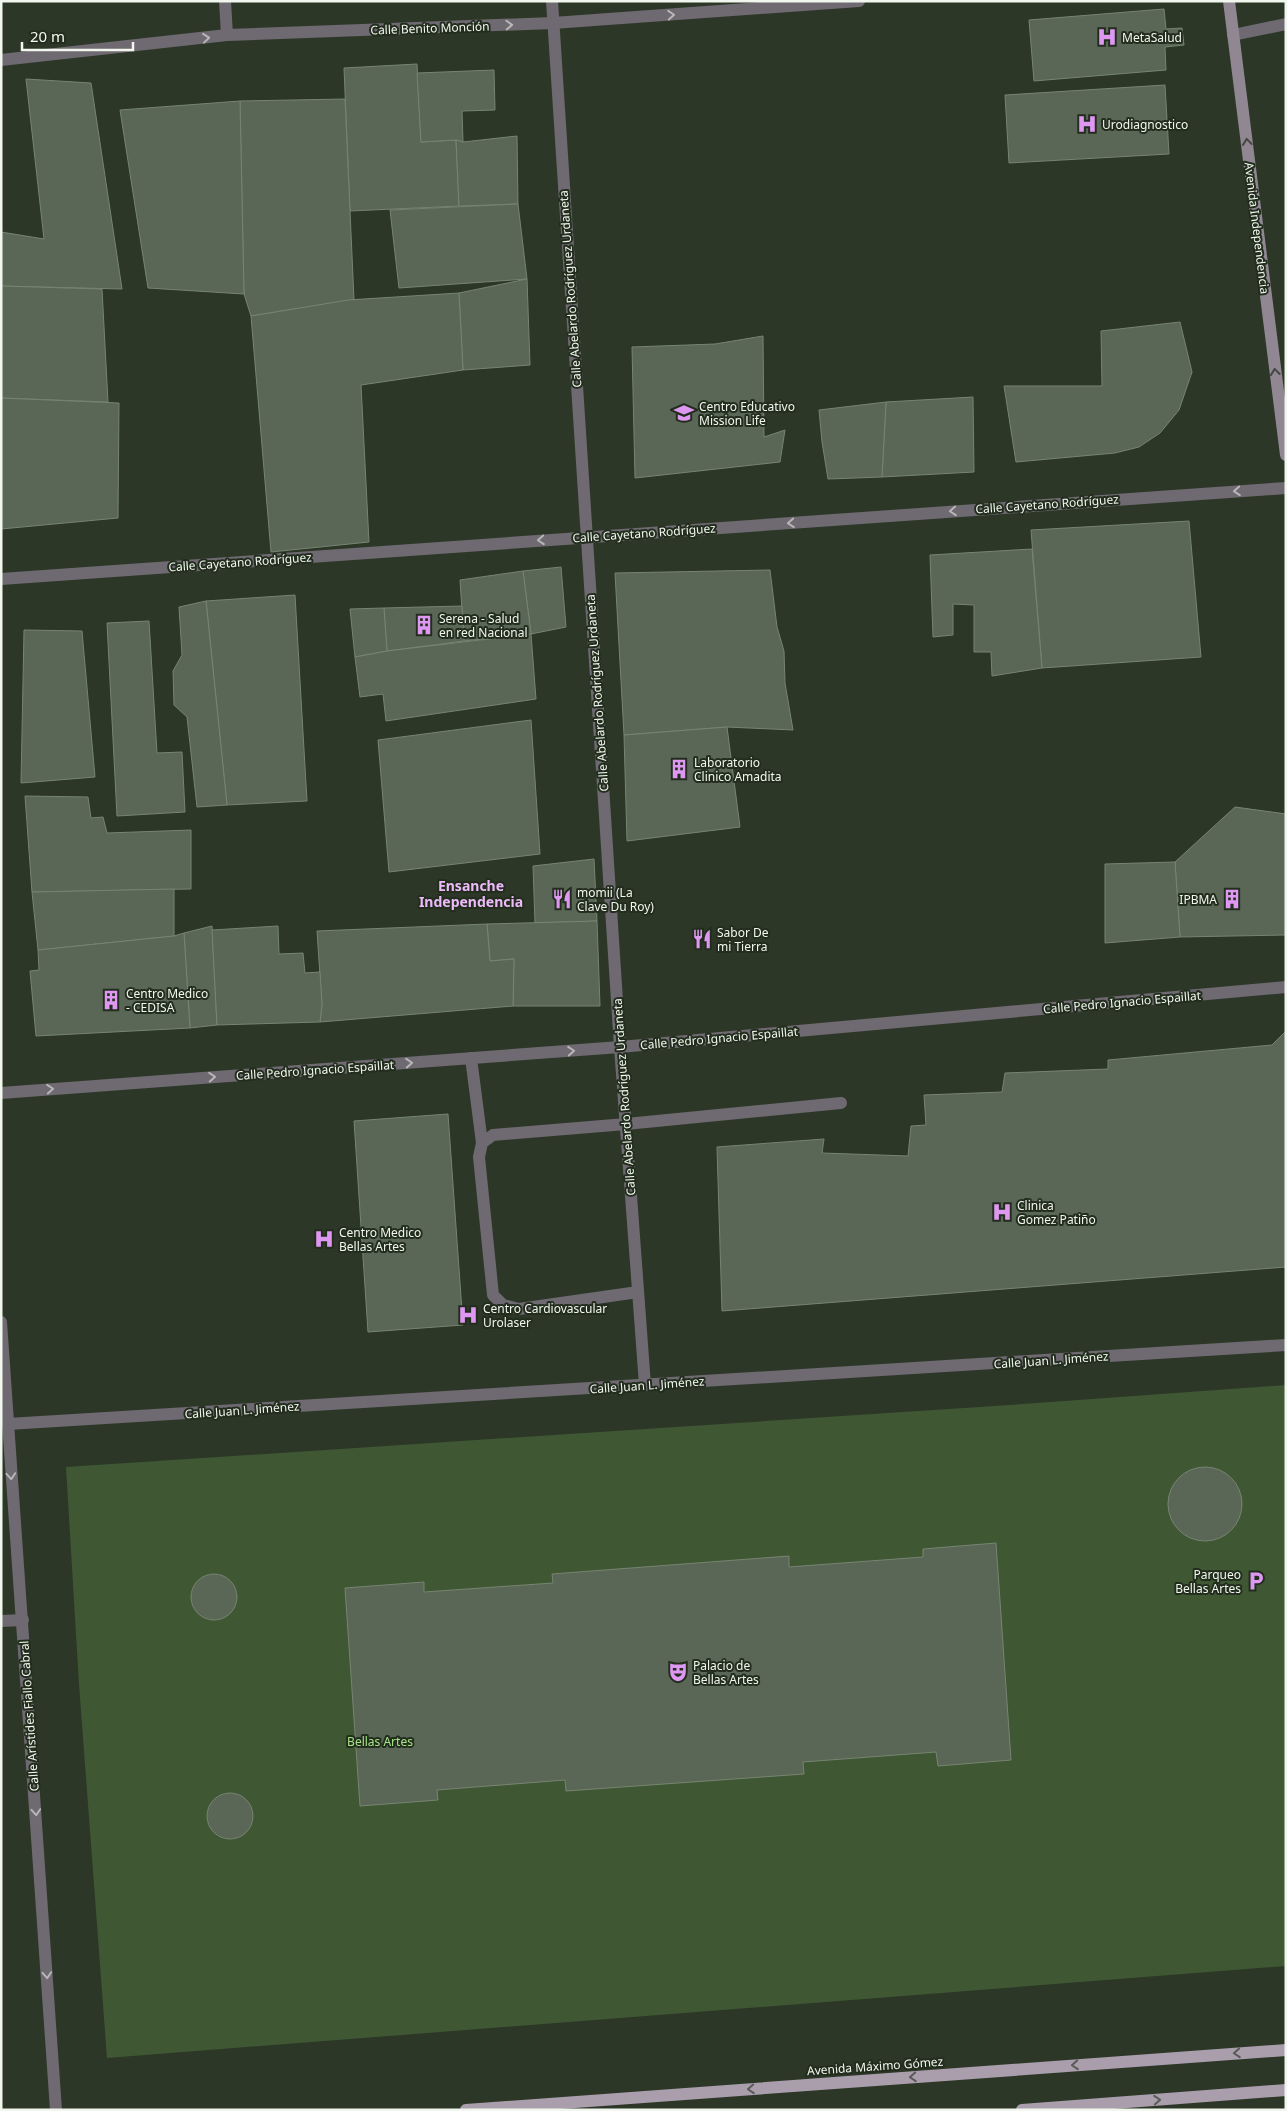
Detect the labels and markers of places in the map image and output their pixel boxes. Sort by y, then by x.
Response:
hospital icon: MetaSalud [1096,26,1118,48]
place label: MetaSalud [1122,29,1182,46]
hospital icon: Urodiagnostico [1076,113,1098,135]
place label: Urodiagnostico [1102,116,1188,133]
place label: Centro Educativo Mission Life [699,398,795,429]
school or university icon: Centro Educativo Mission Life [673,402,695,424]
place label: Serena - Salud en red Nacional [439,610,528,641]
building icon: Serena - Salud en red Nacional [413,614,435,636]
place label: Laboratorio Clinico Amadita [694,754,782,785]
building icon: Laboratorio Clinico Amadita [668,758,690,780]
place label: momii (La Clave Du Roy) [577,884,654,915]
restaurant icon: momii (La Clave Du Roy) [551,888,573,910]
building icon: IPBMA [1221,888,1243,910]
place label: IPBMA [1179,891,1217,908]
place label: Sabor De mi Tierra [717,924,769,955]
restaurant icon: Sabor De mi Tierra [691,928,713,950]
place label: Centro Medico - CEDISA [126,985,208,1016]
building icon: Centro Medico - CEDISA [100,989,122,1011]
place label: Clinica Gomez Patiño [1017,1197,1096,1228]
hospital icon: Clinica Gomez Patiño [991,1201,1013,1223]
place label: Centro Medico Bellas Artes [339,1224,421,1255]
hospital icon: Centro Medico Bellas Artes [313,1228,335,1250]
place label: Centro Cardiovascular Urolaser [483,1300,607,1331]
hospital icon: Centro Cardiovascular Urolaser [457,1304,479,1326]
place label: Parqueo Bellas Artes [1175,1566,1241,1597]
parking icon: Parqueo Bellas Artes [1245,1570,1267,1592]
place label: Palacio de Bellas Artes [693,1657,759,1688]
theatre icon: Palacio de Bellas Artes [667,1661,689,1683]

